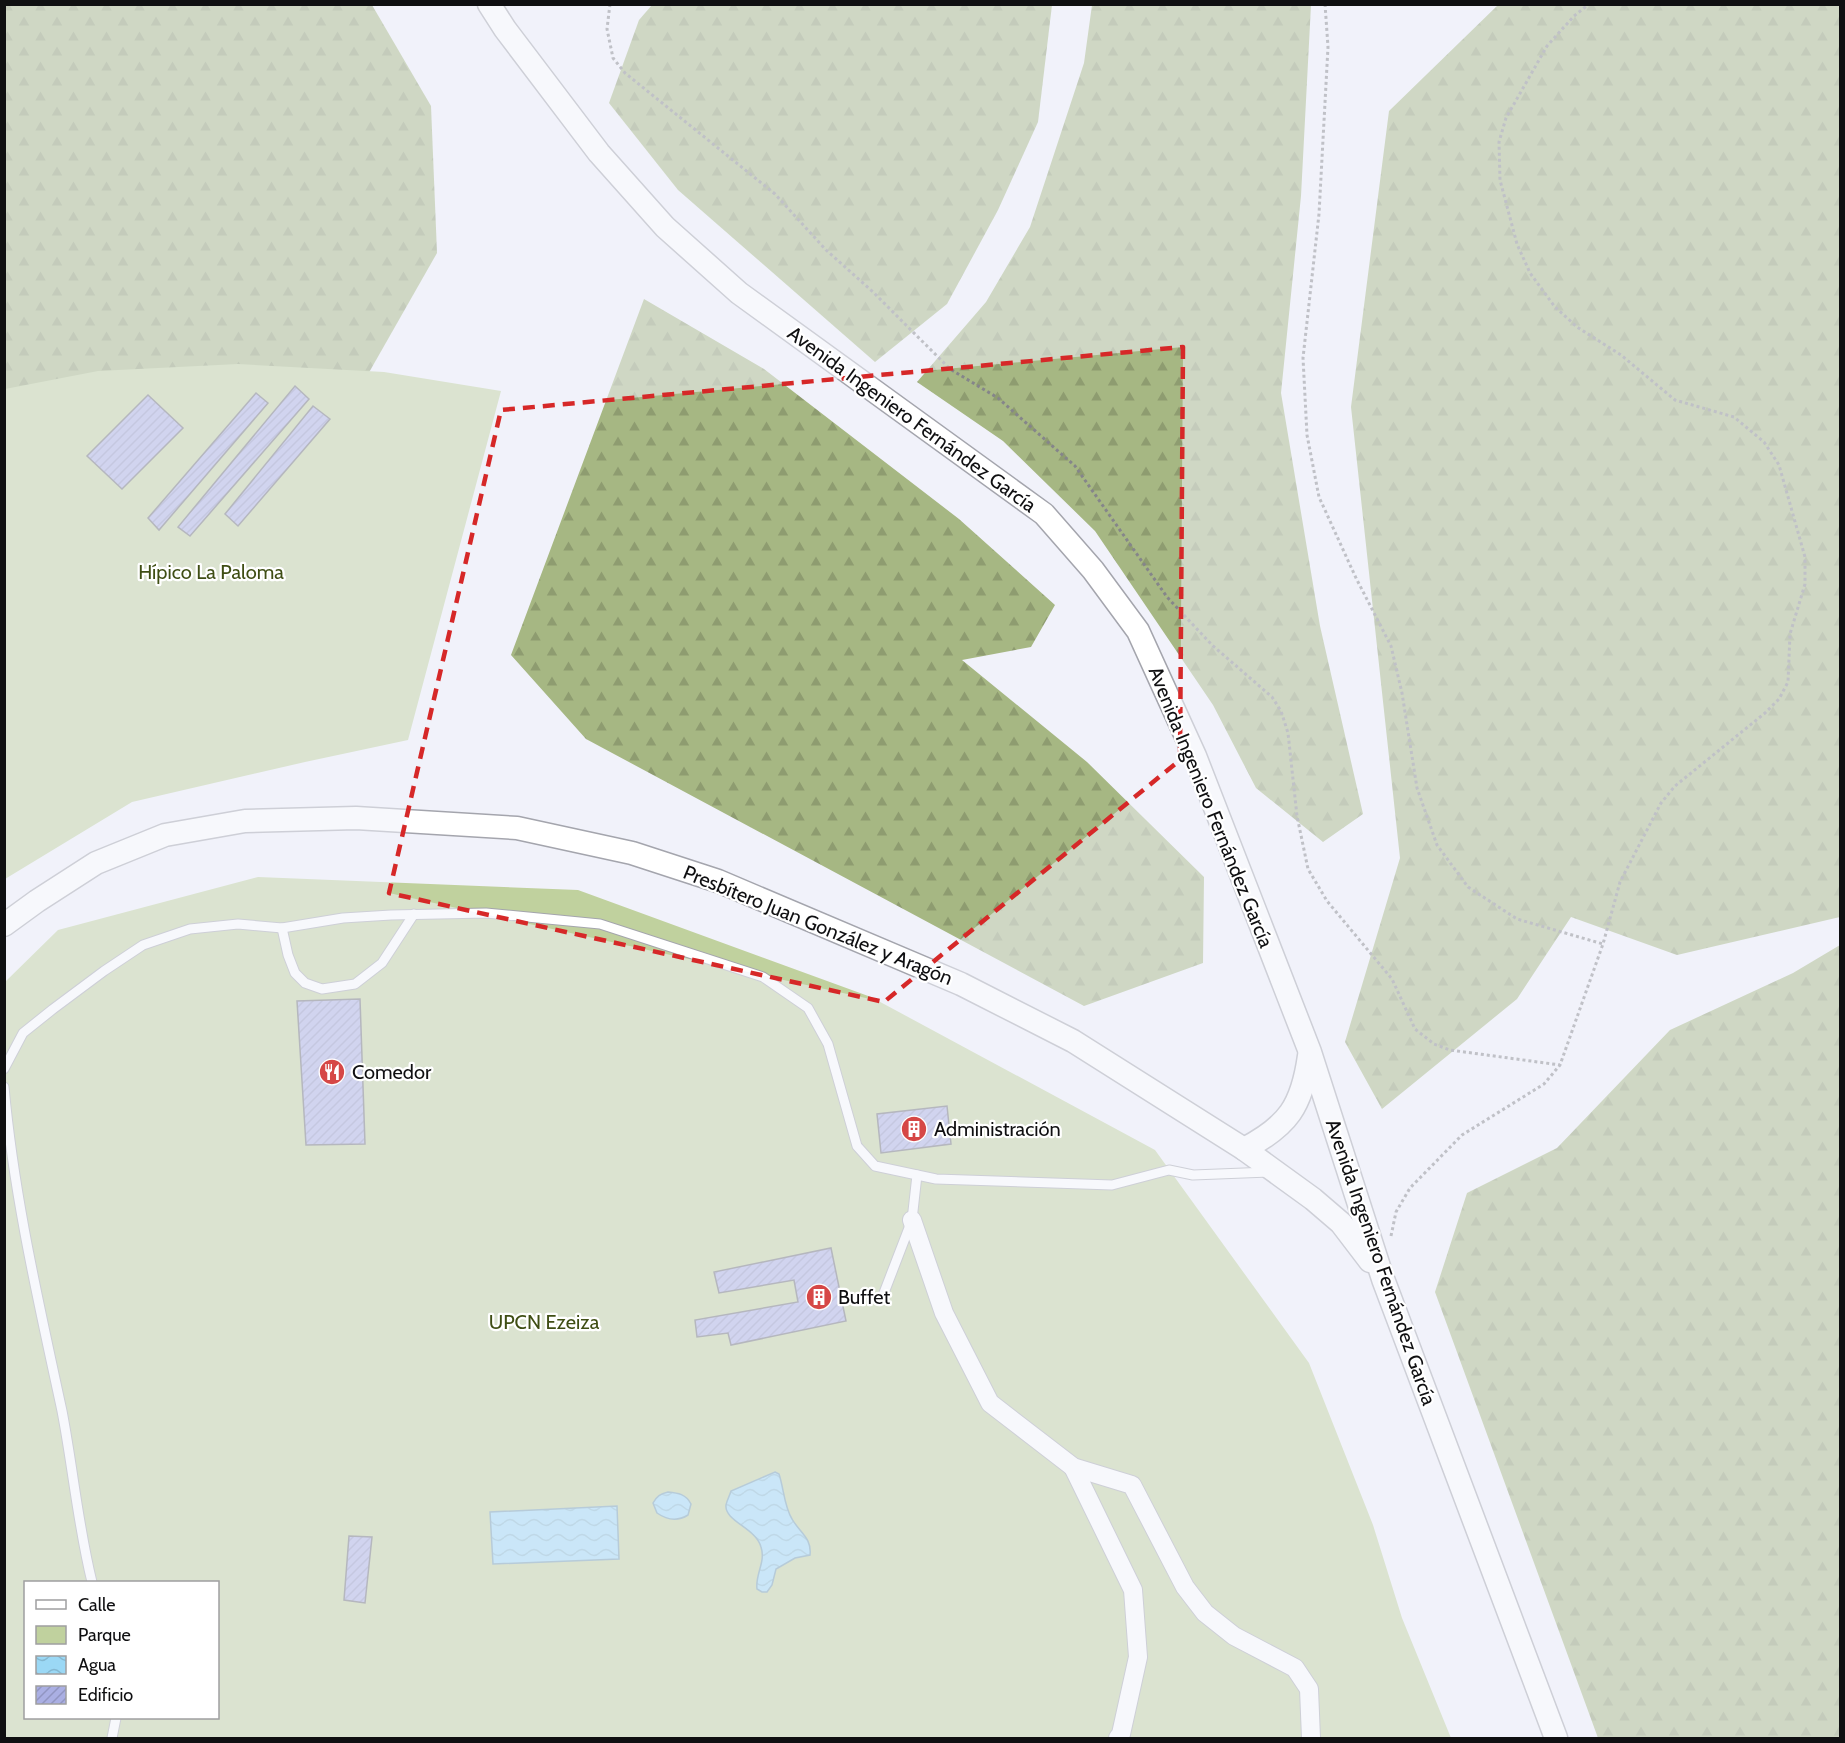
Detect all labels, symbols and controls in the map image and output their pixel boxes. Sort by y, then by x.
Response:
street label: Avenida Ingeniero Fernández García [783,321,1041,517]
park label: Hípico La Paloma [138,560,284,584]
street label: Avenida Ingeniero Fernández García [1143,663,1279,951]
street label: Presbítero Juan González y Aragón [680,860,956,990]
restaurant icon: Comedor [317,1057,347,1087]
place label: Comedor [352,1060,432,1084]
building icon: Administración [899,1114,929,1144]
street label: Avenida Ingeniero Fernández García [1321,1116,1441,1409]
place label: Administración [934,1117,1061,1141]
building icon: Buffet [804,1282,834,1312]
place label: Buffet [838,1285,891,1309]
park label: UPCN Ezeiza [489,1310,600,1334]
legend [24,1581,219,1719]
text: Calle [78,1594,115,1616]
text: Parque [78,1624,131,1646]
text: Agua [78,1654,116,1676]
text: Edificio [78,1684,133,1706]

